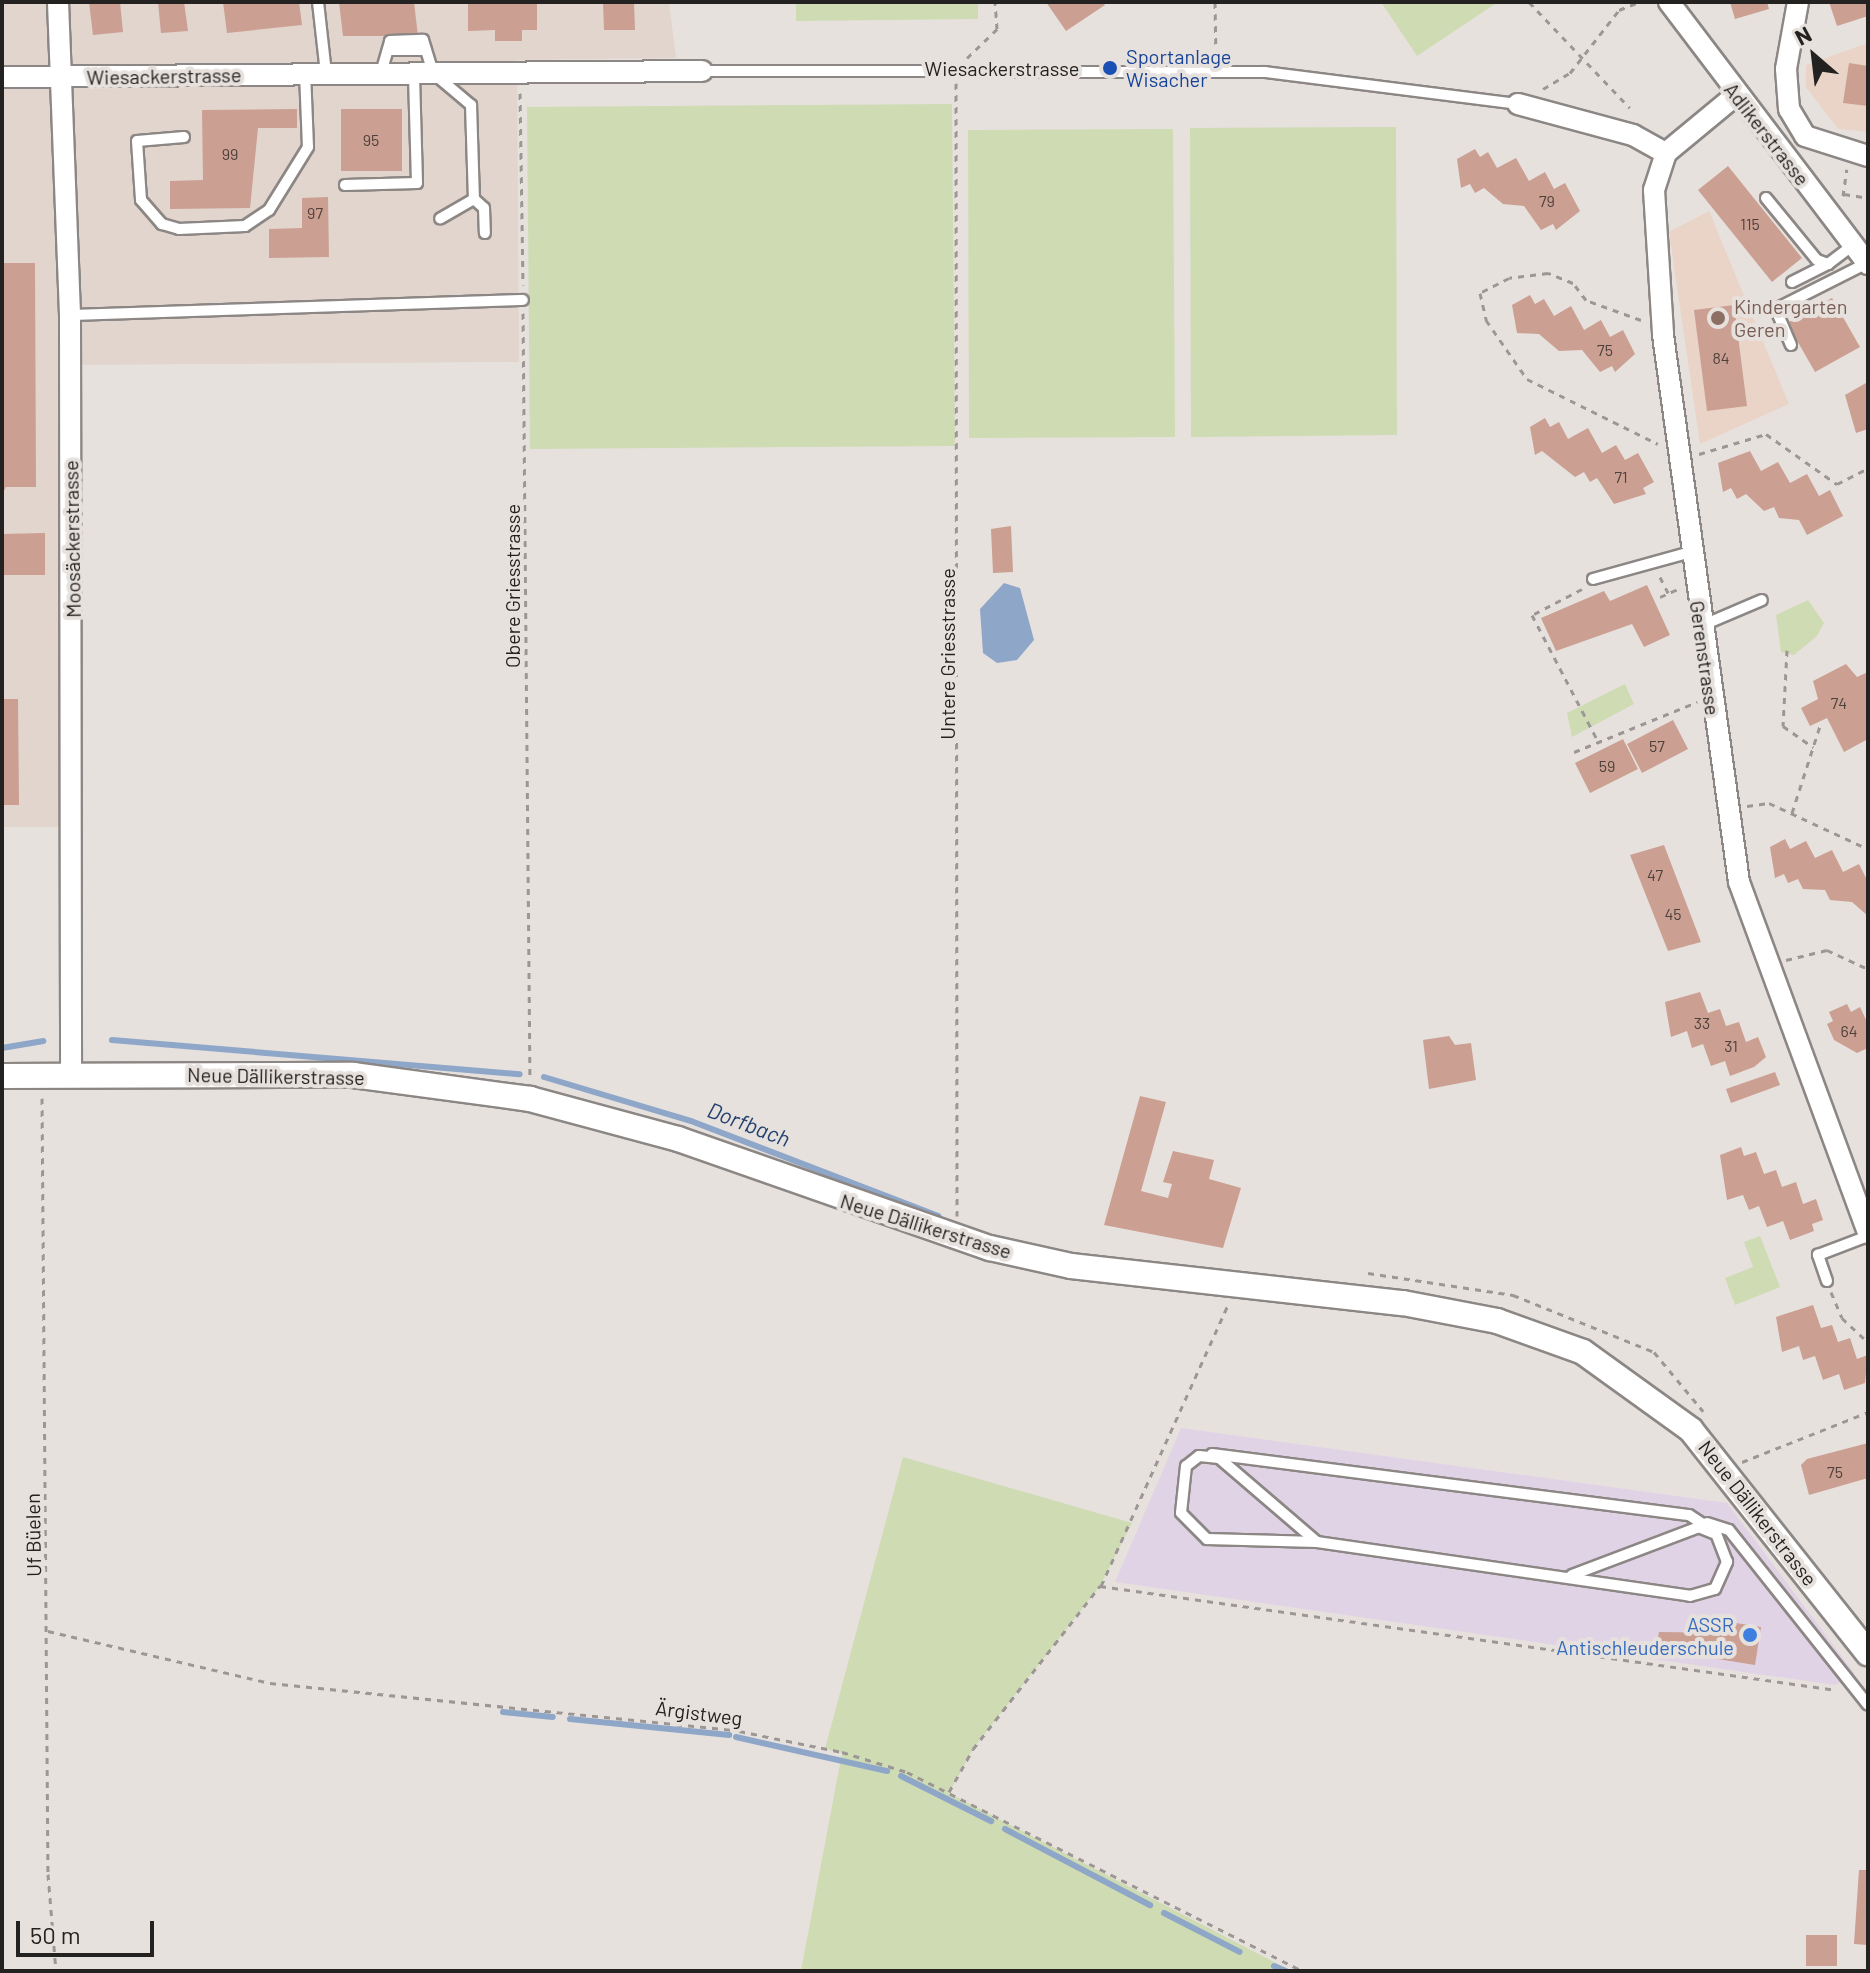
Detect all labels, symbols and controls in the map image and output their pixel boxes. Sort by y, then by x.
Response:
north arrow [1774,16,1854,96]
text: N [1790,20,1815,50]
place label: Sportanlage Wisacher [1126,44,1231,91]
street label: Wiesackerstrasse [925,56,1079,80]
marker: Sportanlage Wisacher [1101,59,1119,77]
street label: Wiesackerstrasse [86,63,242,89]
street label: Adlikerstrasse [1719,78,1815,190]
house number: 95 [363,130,379,150]
house number: 99 [222,144,238,164]
house number: 79 [1539,191,1555,211]
house number: 97 [307,203,323,223]
house number: 115 [1740,214,1760,234]
place label: Kindergarten Geren [1734,294,1847,341]
marker: Kindergarten Geren [1709,309,1727,327]
house number: 75 [1597,340,1613,360]
house number: 84 [1712,348,1730,368]
street label: Moosäckerstrasse [59,460,85,618]
house number: 71 [1614,467,1628,487]
street label: Obere Griesstrasse [500,504,524,668]
street label: Untere Griesstrasse [935,568,959,740]
street label: Gerenstrasse [1685,599,1725,717]
house number: 74 [1831,693,1847,713]
house number: 57 [1649,736,1665,756]
house number: 59 [1599,756,1615,776]
house number: 47 [1647,865,1663,885]
house number: 45 [1664,904,1682,924]
house number: 33 [1694,1013,1710,1033]
house number: 64 [1840,1021,1858,1041]
house number: 31 [1724,1036,1738,1056]
street label: Neue Dällikerstrasse [187,1062,365,1090]
water label: Dorfbach [704,1096,794,1152]
street label: Neue Dällikerstrasse [837,1189,1015,1263]
street label: Neue Dällikerstrasse [1694,1436,1822,1590]
house number: 75 [1827,1462,1843,1482]
street label: Uf Büelen [20,1493,46,1577]
place label: ASSR Antischleuderschule [1556,1612,1734,1659]
marker: ASSR Antischleuderschule [1741,1626,1759,1644]
street label: Ärgistweg [654,1696,744,1730]
scale bar [20,1905,158,1955]
text: 50 m [30,1920,81,1949]

